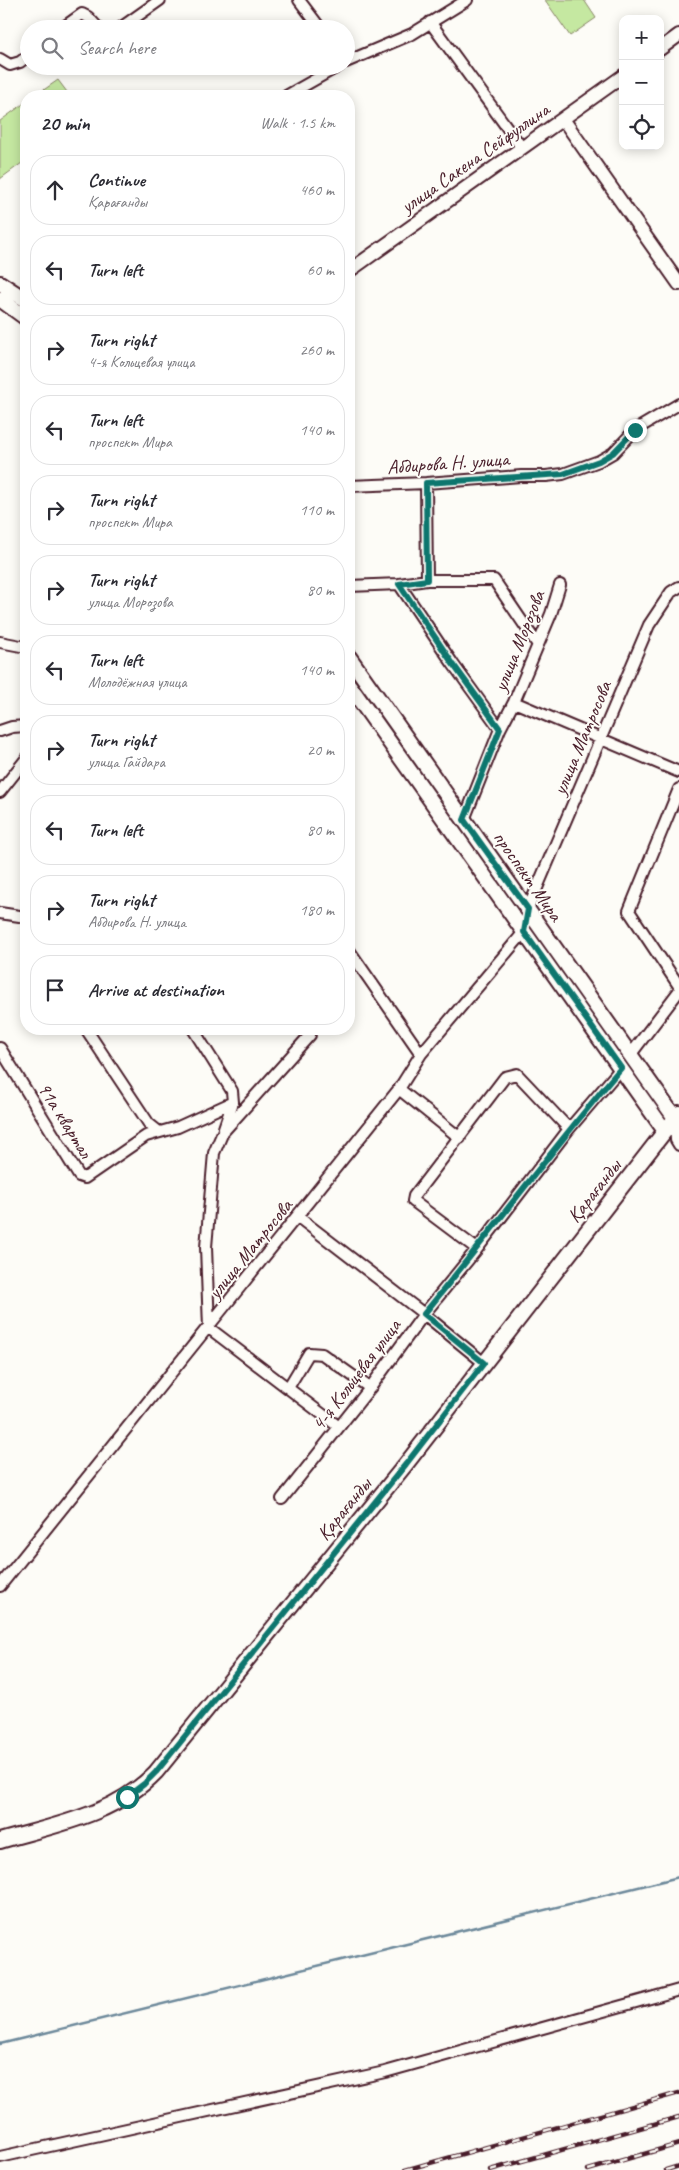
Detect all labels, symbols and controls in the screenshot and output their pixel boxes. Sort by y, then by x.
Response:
map controls [619,15,664,150]
button: + [619,15,664,60]
search box [20,20,355,75]
icon: search [38,34,66,62]
text: Search here [78,36,155,60]
button: − [619,60,664,105]
street label: улица Сакена Сейфуллина [395,96,556,219]
button: locate [619,105,664,150]
text: 20 min [40,110,90,136]
text: Walk · 1.5 km [260,113,335,133]
text: Continue [88,168,145,192]
icon: ahead [41,176,69,204]
text: 460 m [300,180,334,200]
text: Қарағанды [88,192,147,212]
icon: left [41,256,69,284]
text: Turn left [88,258,143,282]
text: 60 m [307,260,334,280]
text: Turn right [88,328,155,352]
icon: right [41,336,69,364]
text: 260 m [300,340,334,360]
text: 4-я Кольцевая улица [88,352,195,372]
text: Turn left [88,408,143,432]
icon: left [41,416,69,444]
route end [624,419,647,442]
text: 140 m [300,420,334,440]
text: проспект Мира [88,432,172,452]
street label: Абдирова Н. улица [386,446,512,480]
text: Turn right [88,488,155,512]
icon: right [41,496,69,524]
text: 110 m [300,500,334,520]
text: проспект Мира [88,512,172,532]
text: Turn right [88,568,155,592]
icon: right [41,576,69,604]
text: 80 m [307,580,334,600]
street label: улица Морозова [487,586,552,696]
text: улица Морозова [88,592,173,612]
text: Turn left [88,648,143,672]
icon: left [41,656,69,684]
text: 140 m [300,660,334,680]
text: Молодёжная улица [88,672,187,692]
street label: улица Матросова [546,676,618,800]
text: Turn right [88,728,155,752]
icon: right [41,736,69,764]
text: 20 m [307,740,334,760]
text: улица Гайдара [88,752,165,772]
icon: left [41,816,69,844]
text: Turn left [88,818,143,842]
text: 80 m [307,820,334,840]
street label: проспект Мира [488,826,569,927]
text: Turn right [88,888,155,912]
icon: right [41,896,69,924]
text: 180 m [300,900,334,920]
text: Абдирова Н. улица [88,912,186,932]
icon: arrive [41,976,69,1004]
text: Arrive at destination [88,978,224,1002]
street label: 91а квартал [32,1077,99,1164]
street label: Қарағанды [562,1153,627,1228]
street label: улица Матросова [202,1193,299,1305]
street label: 4-я Кольцевая улица [306,1313,407,1436]
street label: Қарағанды [311,1471,378,1545]
route start [116,1786,139,1809]

